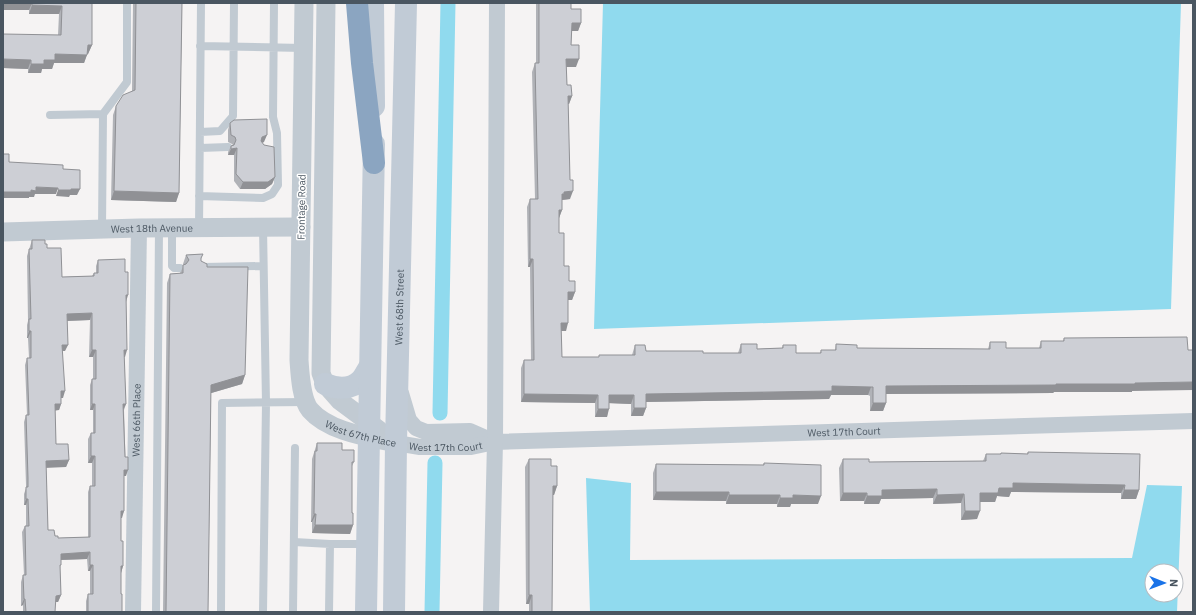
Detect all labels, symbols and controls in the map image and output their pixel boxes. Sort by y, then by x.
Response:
street label: Frontage Road [294,174,309,240]
street label: West 18th Avenue [111,222,193,236]
street label: West 68th Street [392,268,407,345]
street label: West 66th Place [129,383,144,457]
street label: West 67th Place [323,417,398,450]
street label: West 17th Court [807,424,881,440]
street label: West 17th Court [408,439,484,454]
north arrow [1144,563,1184,603]
text: N [1167,579,1181,587]

